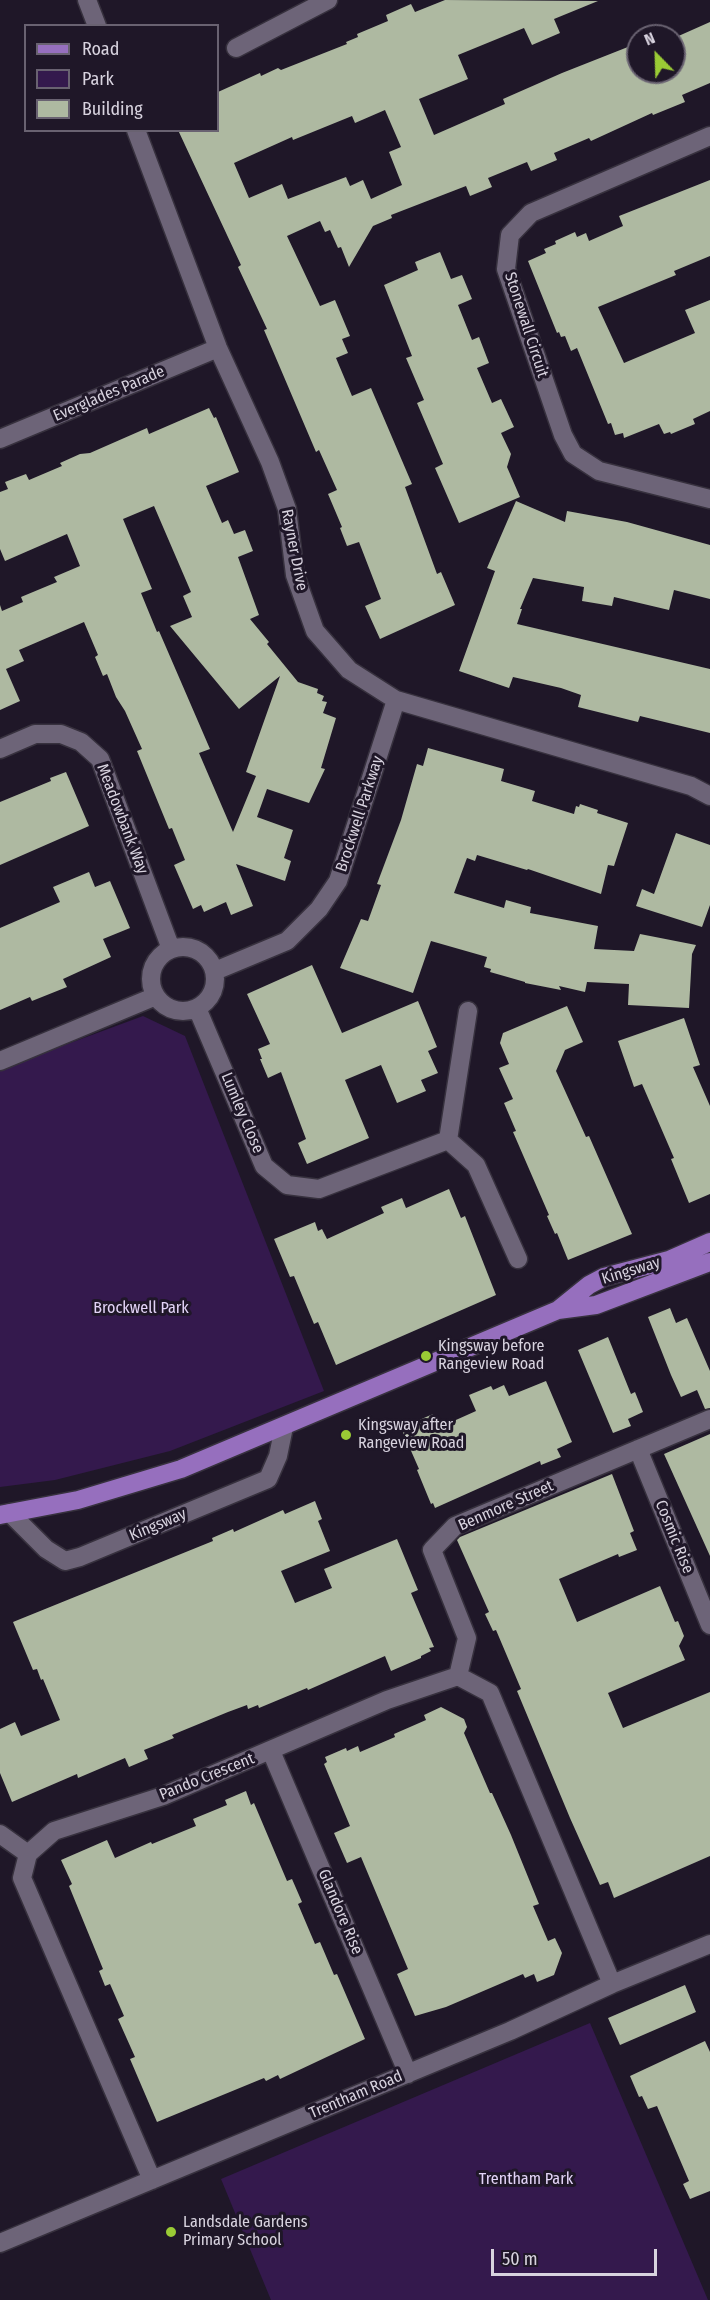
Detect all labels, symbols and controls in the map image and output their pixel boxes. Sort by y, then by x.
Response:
legend [24,24,219,132]
north arrow [626,24,686,84]
text: N [641,28,658,49]
text: Road [82,38,119,60]
text: Park [82,68,114,90]
text: Building [82,98,143,120]
street label: Stonewall Circuit [500,270,552,380]
street label: Everglades Parade [51,362,167,426]
street label: Rayner Drive [277,508,311,592]
street label: Brockwell Parkway [332,754,388,874]
street label: Meadowbank Way [92,761,152,877]
street label: Lumley Close [216,1070,268,1156]
street label: Kingsway [599,1253,663,1289]
park label: Brockwell Park [93,1299,189,1319]
place label: Kingsway before Rangeview Road [438,1337,544,1375]
marker: Kingsway before Rangeview Road [419,1349,433,1363]
place label: Kingsway after Rangeview Road [358,1416,464,1454]
marker: Kingsway after Rangeview Road [339,1428,353,1442]
street label: Benmore Street [456,1476,556,1536]
street label: Cosmic Rise [651,1497,697,1577]
street label: Kingsway [127,1504,189,1546]
street label: Pando Crescent [157,1749,257,1805]
street label: Glandore Rise [313,1866,367,1958]
street label: Trentham Road [307,2067,405,2123]
park label: Trentham Park [479,2170,573,2190]
place label: Landsdale Gardens Primary School [183,2213,308,2251]
marker: Landsdale Gardens Primary School [164,2225,178,2239]
scale bar [494,2237,660,2275]
text: 50 m [502,2248,538,2270]

